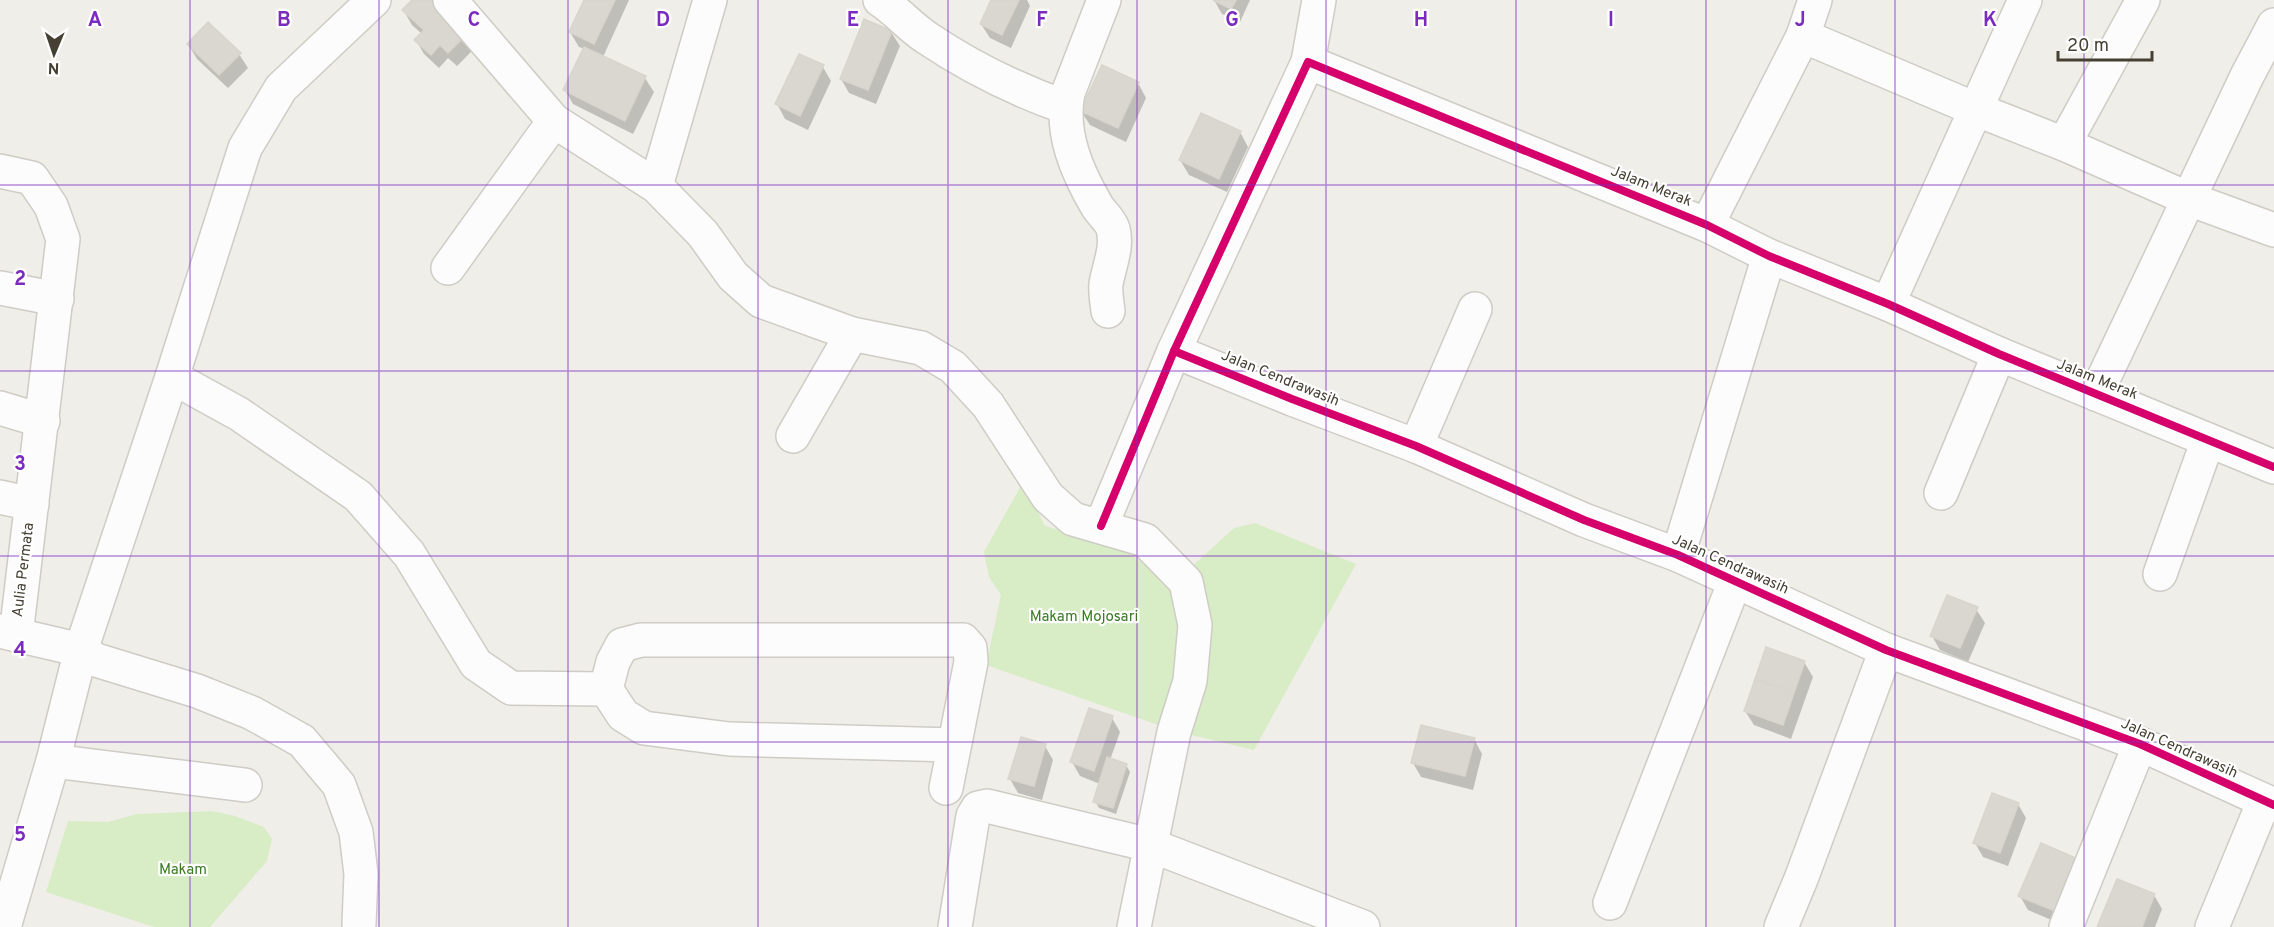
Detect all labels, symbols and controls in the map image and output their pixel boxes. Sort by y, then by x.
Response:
text: A [88,8,102,34]
text: B [277,8,291,34]
text: C [468,8,480,34]
text: D [656,8,670,34]
text: E [847,8,859,34]
text: F [1036,8,1048,34]
text: G [1225,8,1239,34]
text: H [1414,8,1428,34]
text: I [1608,8,1614,34]
text: J [1794,8,1806,34]
text: K [1983,8,1997,34]
north arrow [24,24,84,84]
scale bar [2058,24,2152,62]
text: 20 m [2067,35,2109,58]
text: N [47,57,60,77]
street label: Jalam Merak [1608,162,1694,212]
text: 2 [14,267,26,293]
street label: Jalan Cendrawasih [1218,347,1342,411]
street label: Jalam Merak [2054,355,2140,405]
text: 3 [14,452,26,478]
street label: Aulia Permata [9,522,39,618]
street label: Jalan Cendrawasih [1668,531,1792,599]
park label: Makam Mojosari [1030,608,1138,627]
text: 4 [14,638,26,664]
street label: Jalan Cendrawasih [2117,715,2241,783]
text: 5 [14,823,26,849]
park label: Makam [159,861,207,880]

